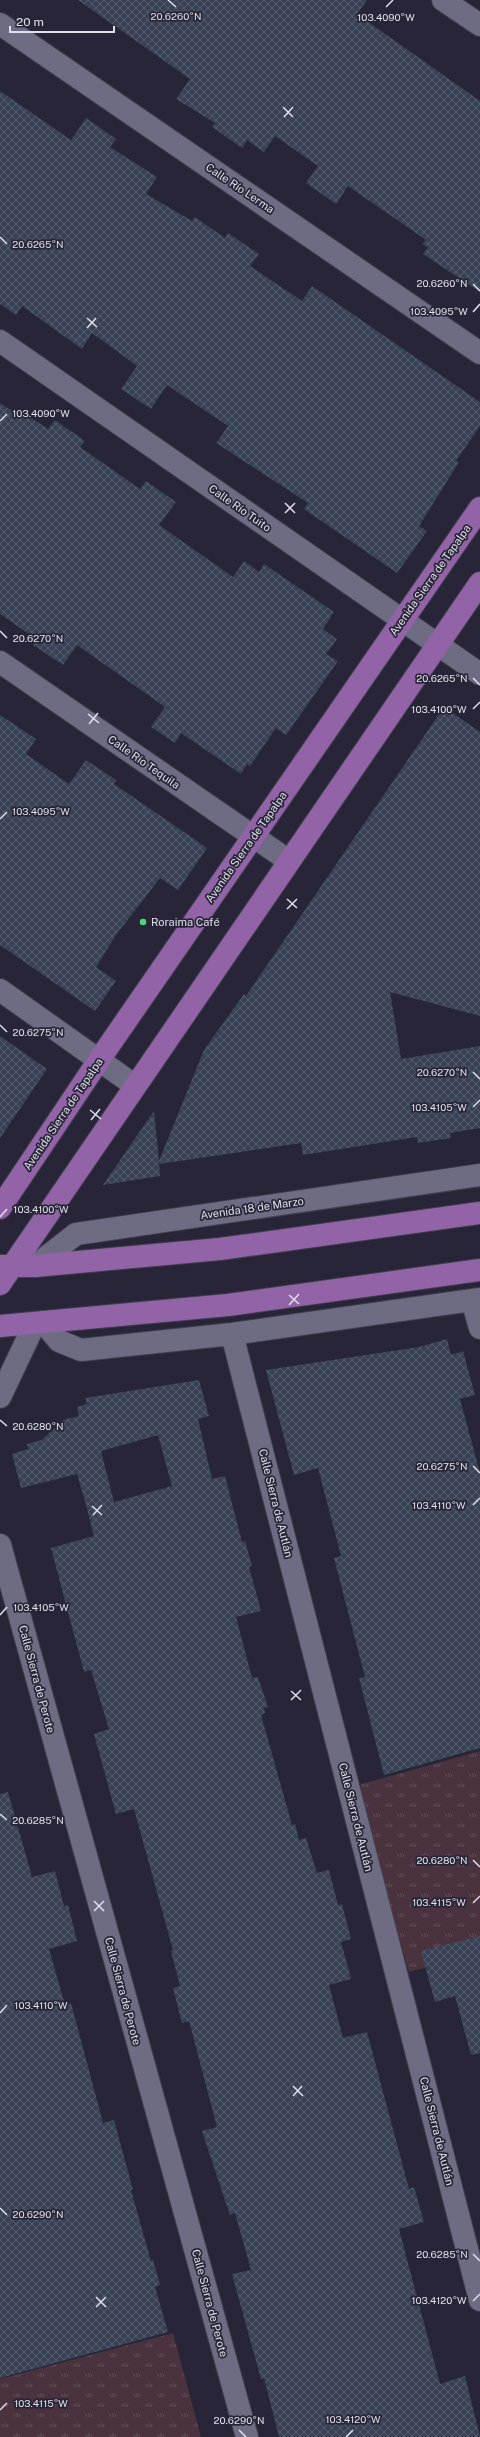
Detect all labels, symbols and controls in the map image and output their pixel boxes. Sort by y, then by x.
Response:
scale bar [10,8,114,34]
text: 20.6260°N [151,10,201,22]
text: 103.4090°W [357,11,415,23]
text: 20 m [16,15,44,29]
street label: Calle Río Lerma [204,161,276,215]
text: 20.6265°N [12,238,64,250]
text: 20.6260°N [417,277,467,289]
text: 103.4095°W [410,305,468,317]
text: 103.4090°W [12,407,70,419]
street label: Calle Río Tuito [207,482,273,534]
street label: Avenida Sierra de Tapalpa [387,522,473,638]
text: 20.6270°N [13,632,63,644]
text: 20.6265°N [416,672,468,684]
text: 103.4100°W [411,703,467,715]
street label: Calle Río Tequila [106,733,182,791]
street label: Avenida Sierra de Tapalpa [203,789,289,905]
text: 103.4095°W [12,805,70,817]
place label: Roraima Café [151,916,220,928]
marker: Roraima Café [138,917,148,927]
text: 20.6275°N [12,1026,64,1038]
street label: Avenida Sierra de Tapalpa [21,1056,105,1172]
text: 20.6270°N [417,1066,467,1078]
text: 103.4105°W [411,1101,467,1113]
street label: Avenida 18 de Marzo [199,1195,305,1221]
text: 103.4100°W [13,1203,69,1215]
text: 20.6280°N [12,1420,64,1432]
street label: Calle Sierra de Autlán [257,1447,295,1559]
text: 20.6275°N [416,1460,468,1472]
text: 103.4110°W [412,1499,466,1511]
text: 103.4105°W [13,1601,69,1613]
street label: Calle Sierra de Perote [17,1624,57,1734]
street label: Calle Sierra de Autlán [337,1761,375,1873]
text: 20.6285°N [12,1814,64,1826]
text: 20.6280°N [416,1854,468,1866]
text: 103.4115°W [412,1896,466,1908]
street label: Calle Sierra de Perote [103,1936,143,2046]
text: 103.4110°W [14,1999,68,2011]
street label: Calle Sierra de Autlán [418,2075,456,2187]
text: 20.6290°N [13,2208,64,2220]
street label: Calle Sierra de Perote [190,2248,230,2358]
text: 20.6285°N [416,2248,468,2260]
text: 103.4120°W [411,2294,467,2306]
text: 103.4115°W [14,2397,68,2409]
text: 103.4120°W [325,2413,381,2425]
text: 20.6290°N [214,2414,265,2426]

